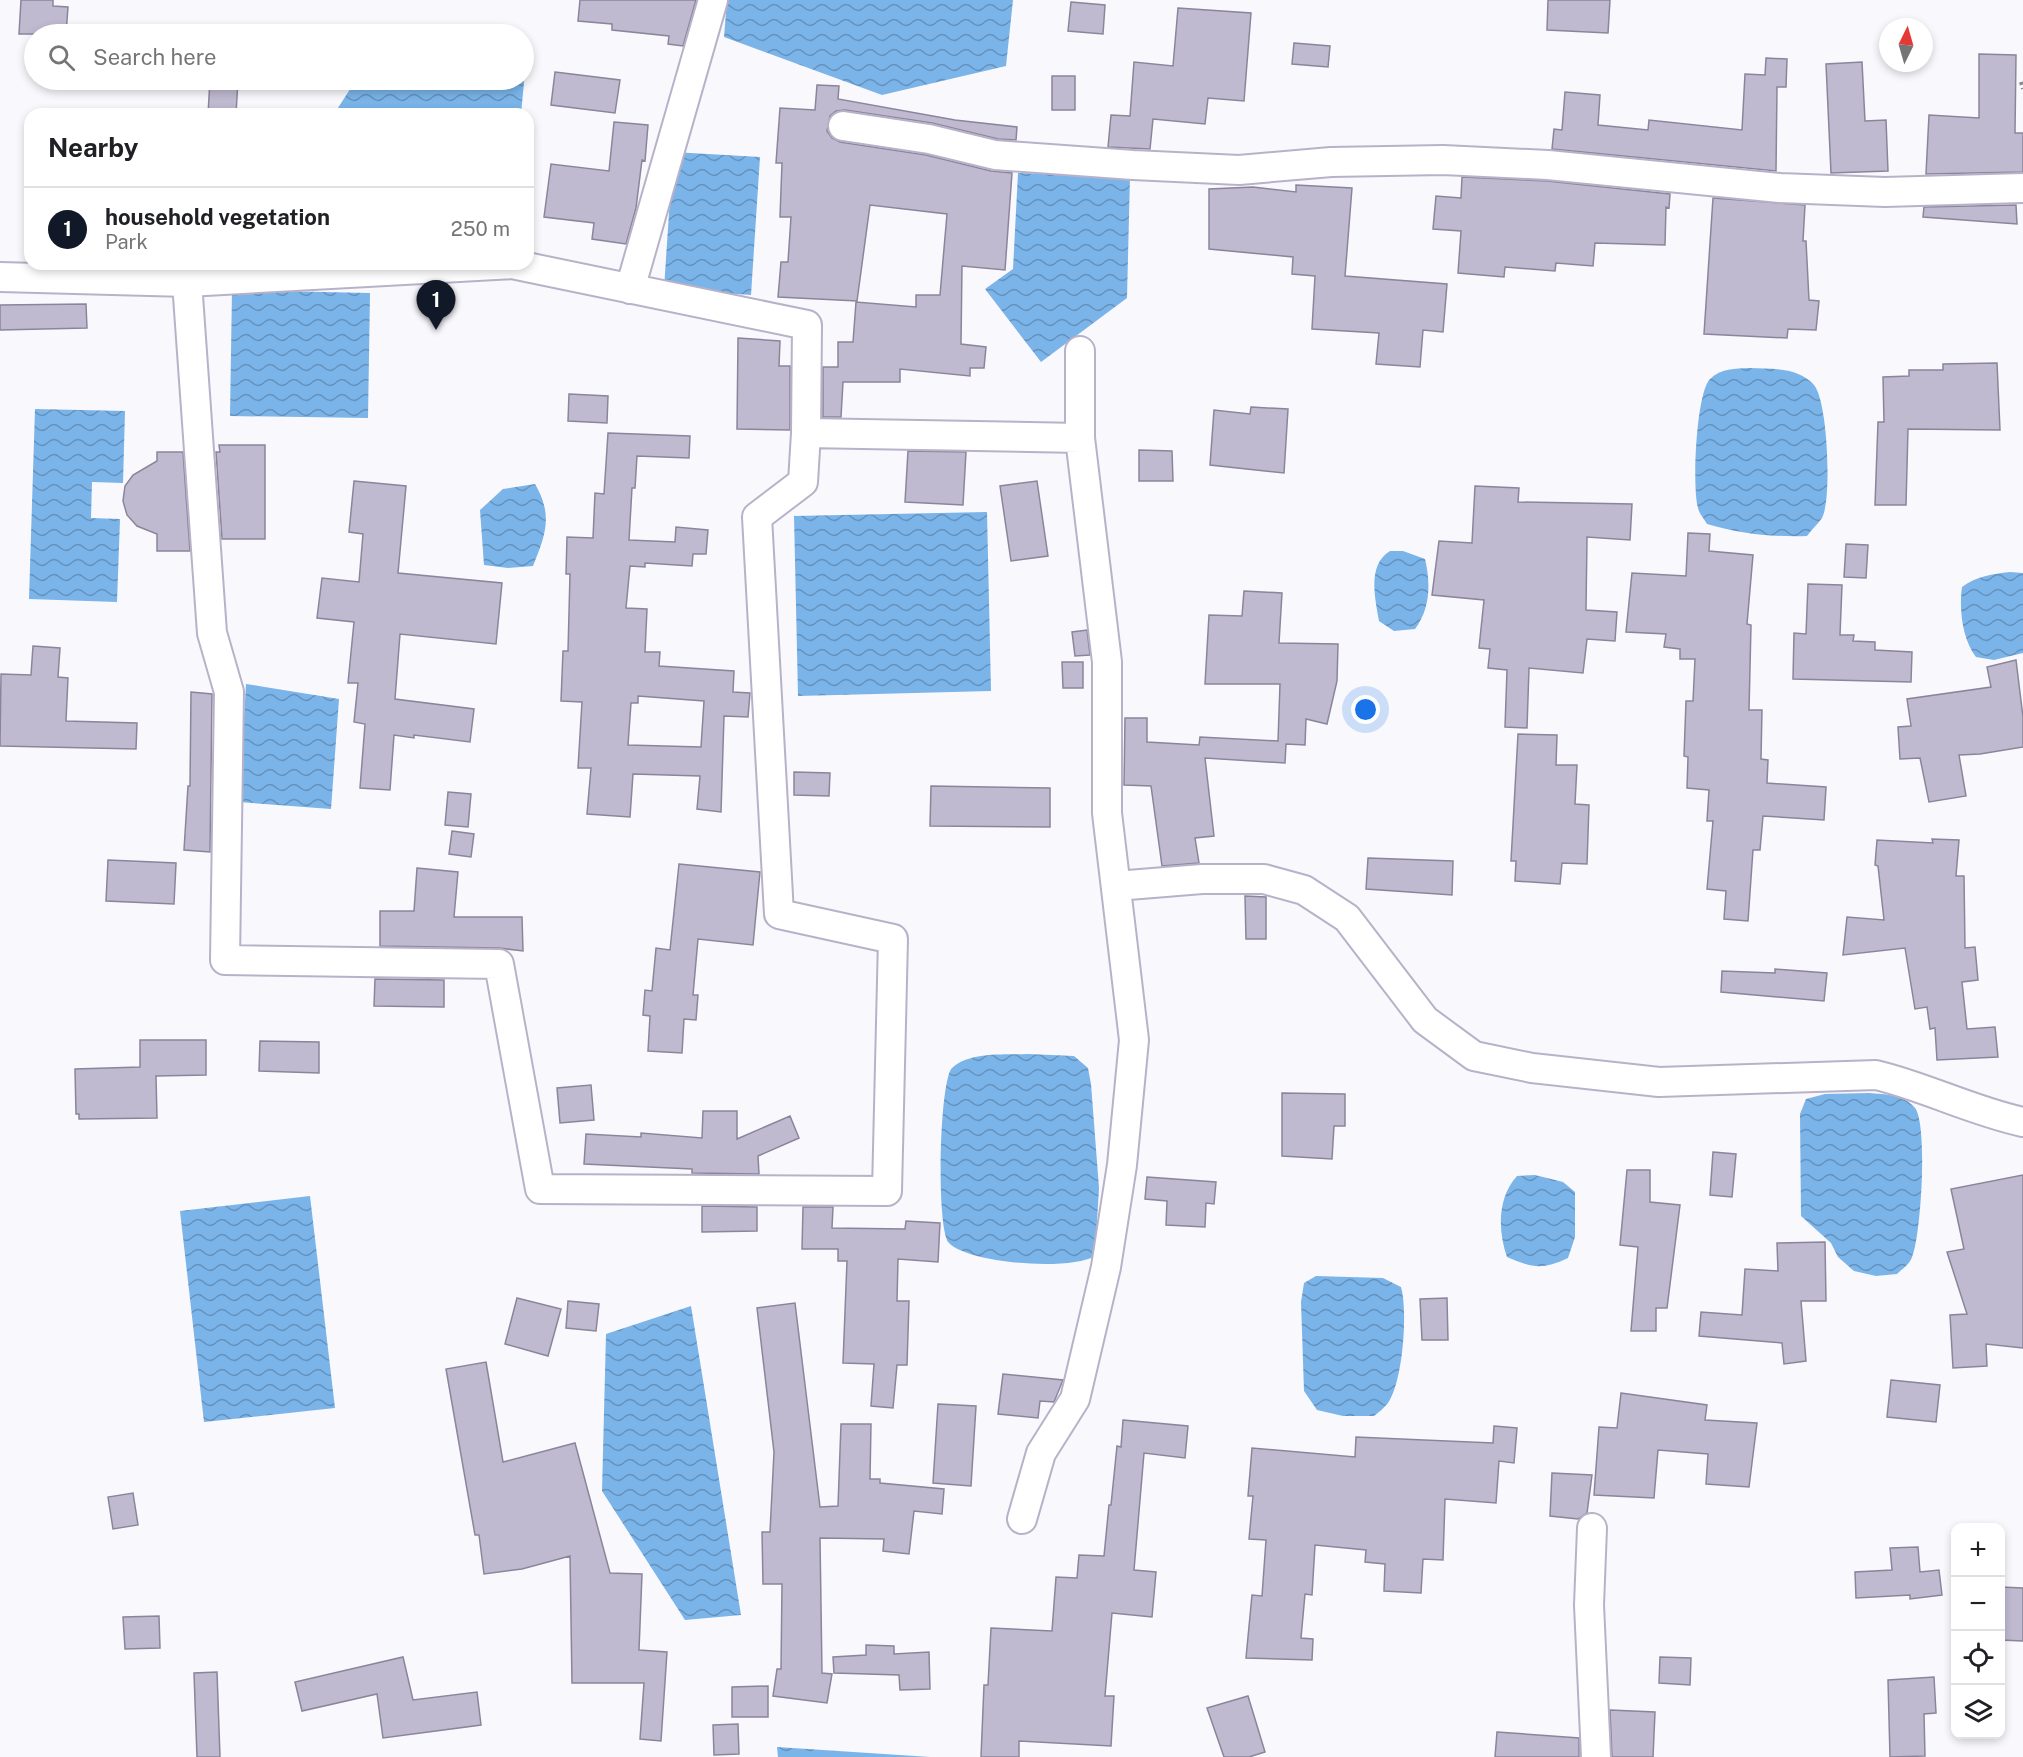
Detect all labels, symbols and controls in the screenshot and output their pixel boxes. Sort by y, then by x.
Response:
north arrow [1879,18,1933,72]
search box [24,24,534,90]
icon: search [45,41,78,74]
text: Search here [93,44,217,70]
text: Nearby [48,132,138,163]
text: household vegetation [105,204,330,230]
text: 1 [63,217,72,241]
text: 250 m [451,217,510,241]
text: Park [105,230,148,254]
pin: 1 [416,280,456,330]
your location [1351,695,1380,724]
map controls [1951,1523,2005,1739]
button: + [1951,1523,2005,1577]
button: − [1951,1577,2005,1631]
button: locate [1951,1631,2005,1685]
button: layers [1951,1685,2005,1739]

